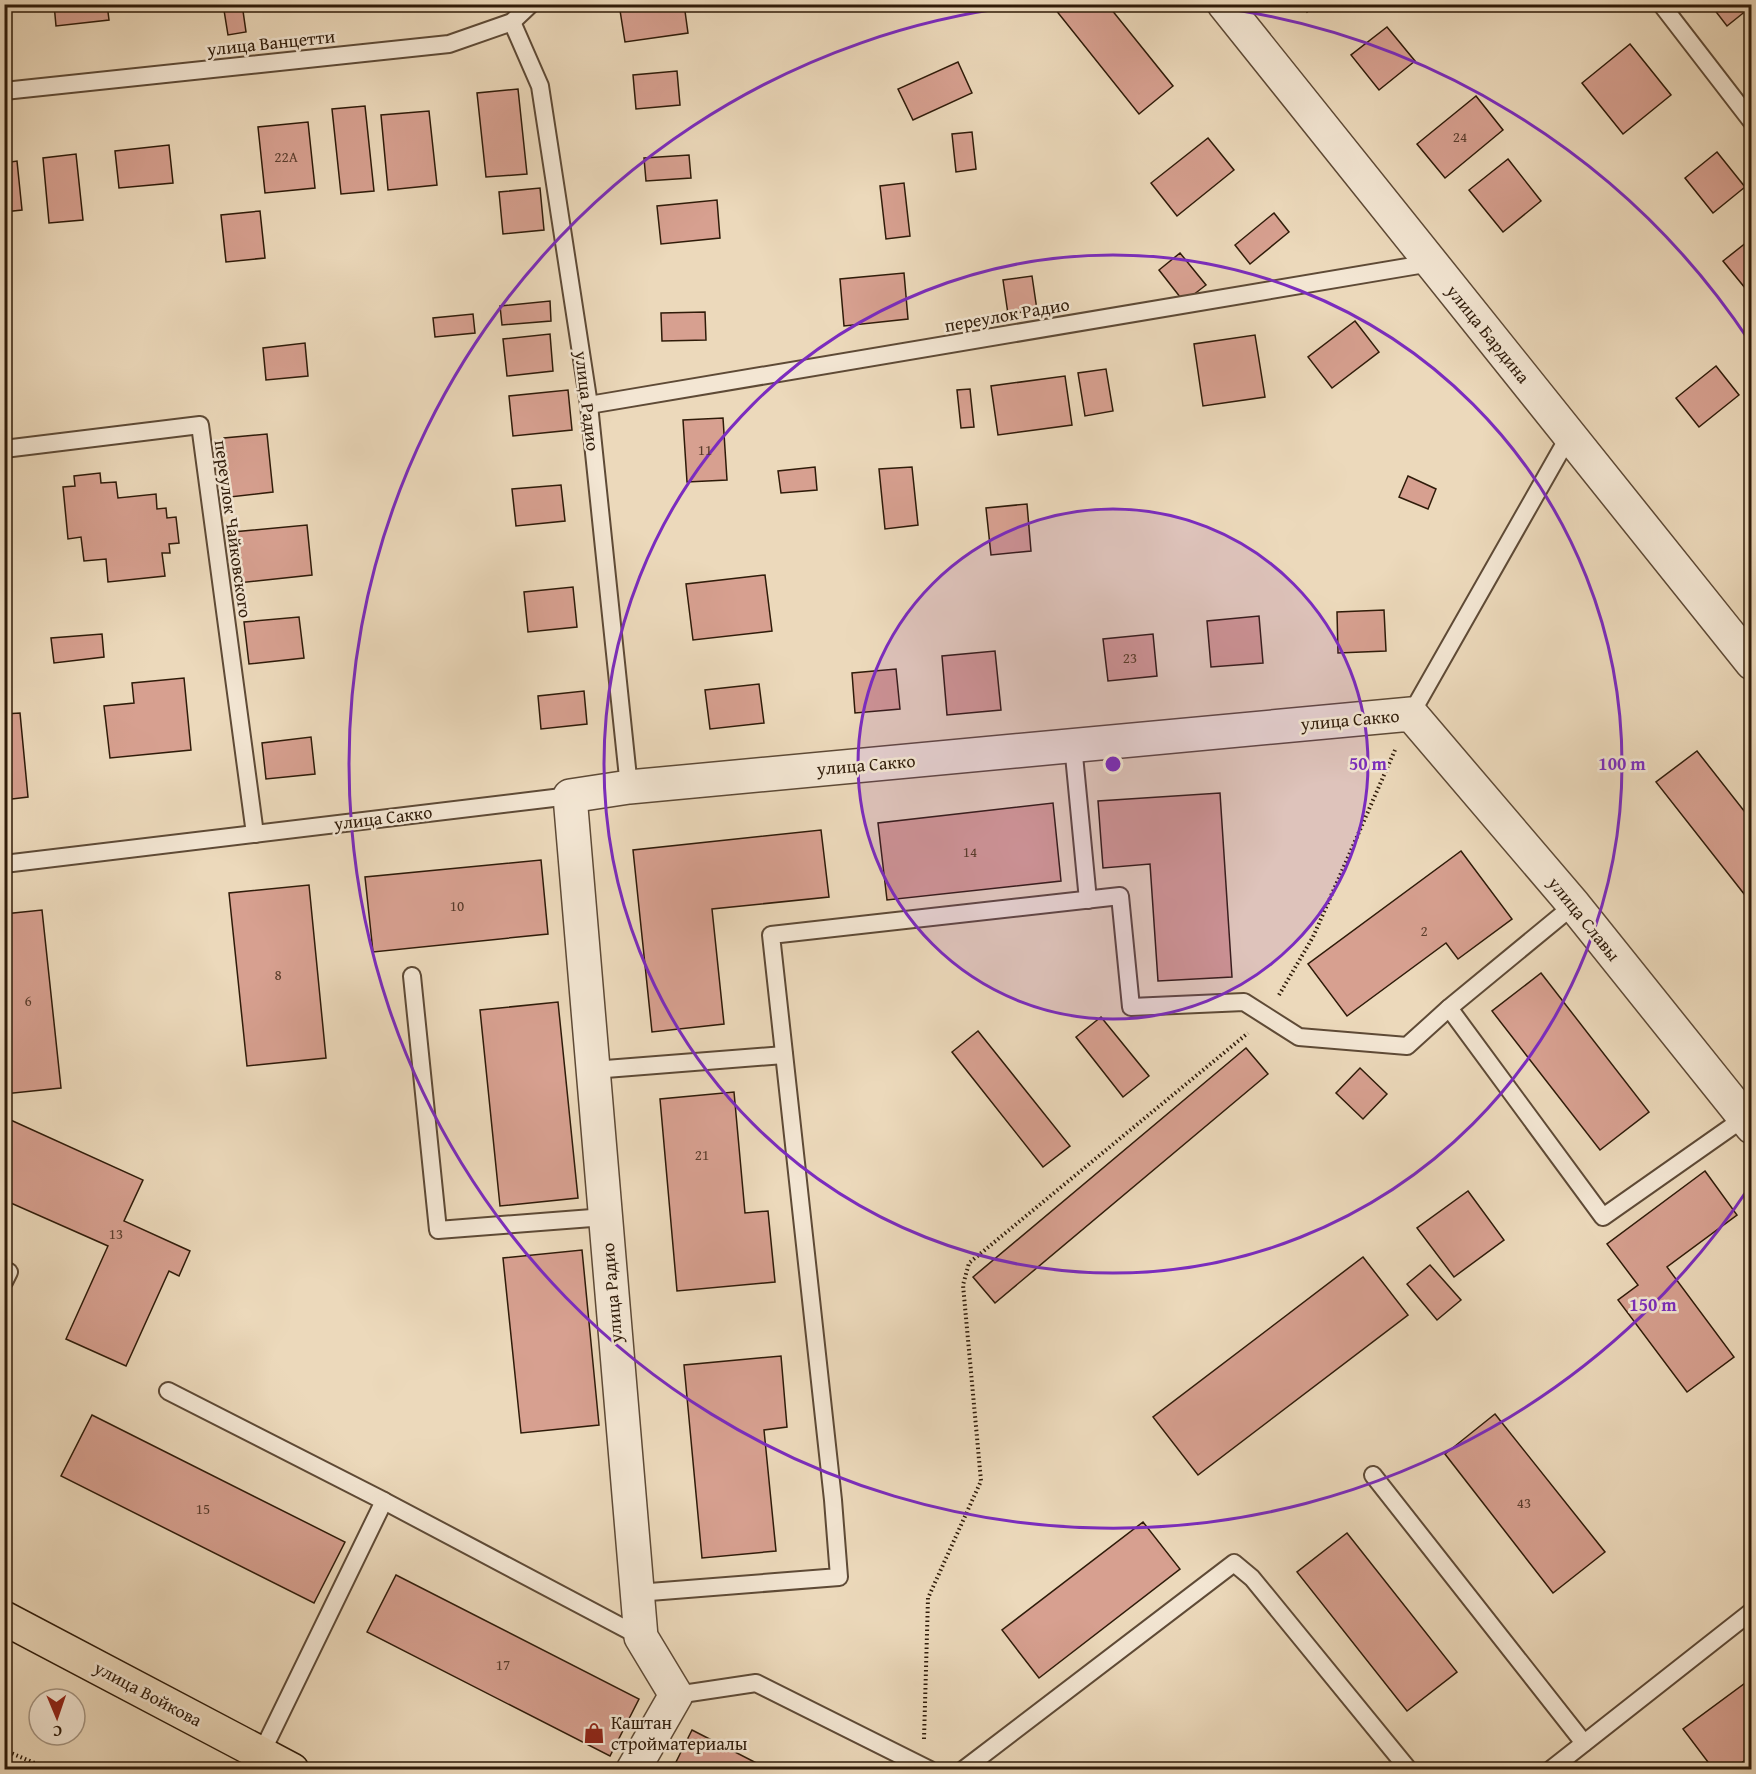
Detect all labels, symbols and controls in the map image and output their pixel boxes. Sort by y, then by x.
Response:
street label: улица Ванцетти [205,22,337,63]
house number: 24 [1453,126,1467,147]
house number: 22А [274,146,298,167]
street label: улица Бардина [1439,278,1537,389]
street label: переулок Радио [942,290,1071,339]
street label: улица Радио [568,348,607,452]
street label: переулок Чайковского [208,438,259,620]
house number: 11 [698,439,712,460]
house number: 23 [1123,647,1137,668]
street label: улица Сакко [1299,702,1400,737]
street label: улица Сакко [815,747,916,782]
text: 50 m [1349,750,1388,777]
text: 100 m [1598,750,1646,777]
centre of rings [1103,754,1123,774]
street label: улица Сакко [331,798,434,837]
house number: 14 [963,841,977,862]
street label: улица Славы [1541,870,1627,967]
house number: 10 [450,895,464,916]
house number: 2 [1420,920,1428,941]
house number: 8 [274,964,282,985]
house number: 6 [24,990,32,1011]
house number: 21 [695,1144,709,1165]
house number: 13 [109,1223,123,1244]
street label: улица Радио [594,1242,629,1345]
text: 150 m [1629,1291,1677,1318]
house number: 43 [1517,1492,1531,1513]
house number: 15 [196,1498,210,1519]
street label: улица Войкова [89,1653,207,1734]
house number: 17 [496,1654,510,1675]
north arrow [27,1687,87,1747]
place label: Каштан стройматериалы [611,1709,748,1757]
text: С [53,1720,62,1744]
shop icon: Каштан стройматериалы [582,1721,606,1745]

